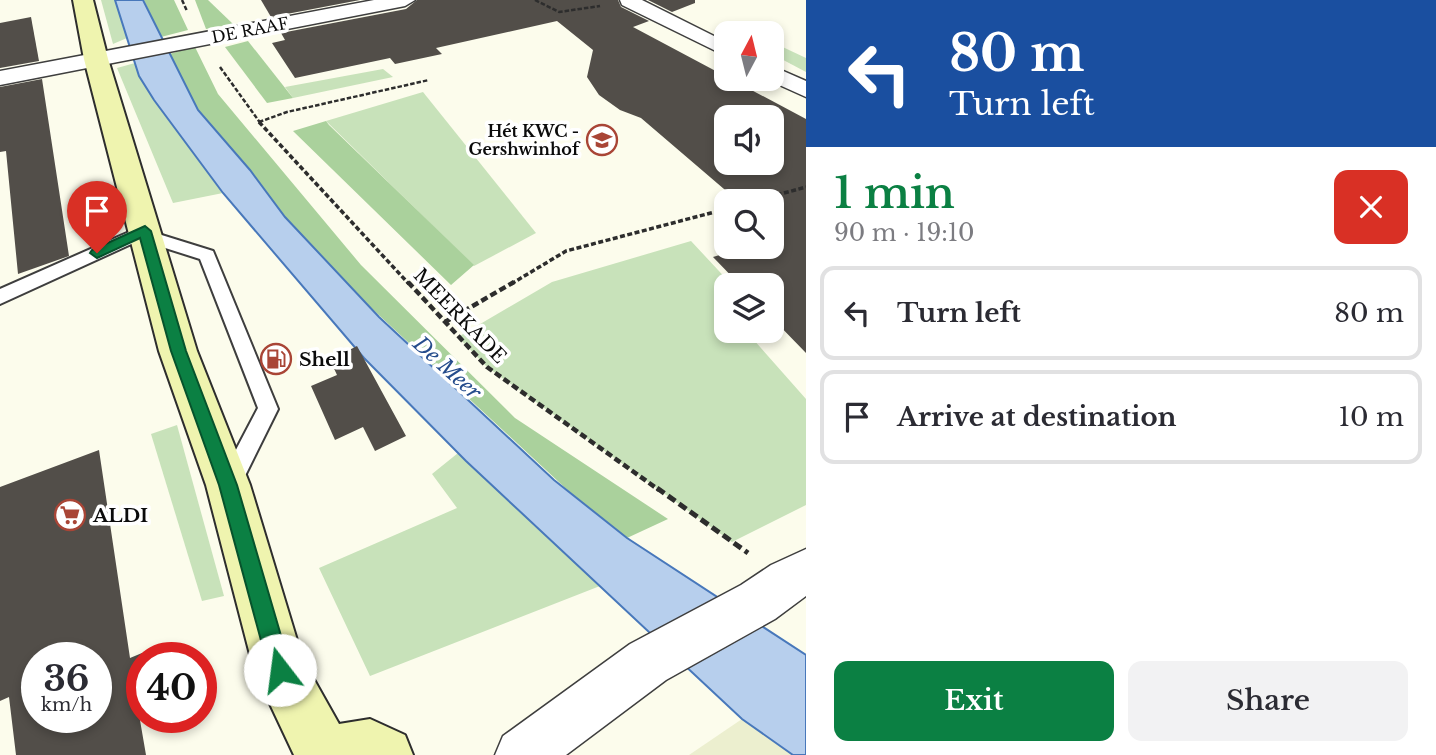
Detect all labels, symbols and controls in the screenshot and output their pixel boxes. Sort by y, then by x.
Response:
street label: DE RAAF [210,13,291,47]
north arrow [714,21,784,91]
map controls [714,21,784,343]
text: 80 m [949,23,1084,84]
icon: left [834,28,925,119]
text: Turn left [949,84,1095,124]
button: sound [714,105,784,175]
place label: Hét KWC - Gershwinhof [468,121,581,159]
school or university icon: Hét KWC - Gershwinhof [585,123,619,157]
text: 1 min [834,167,955,219]
button: close [1334,170,1408,244]
pin [67,181,127,253]
button: search [714,189,784,259]
icon: arrive [78,192,116,230]
text: 90 m · 19:10 [834,219,975,247]
street label: MEERKADE [409,264,511,368]
button: layers [714,273,784,343]
icon: left [838,294,876,332]
text: Turn left [897,297,1021,329]
text: 80 m [1334,297,1404,329]
water label: De Meer [407,330,487,406]
fuel station icon: Shell [259,342,293,376]
place label: Shell [299,348,350,371]
icon: arrive [838,398,876,436]
text: Arrive at destination [897,401,1177,433]
text: 10 m [1338,401,1404,433]
supermarket icon: ALDI [53,498,87,532]
place label: ALDI [92,504,148,527]
position arrow [243,633,317,707]
speed limit sign: 40 [126,642,217,733]
text: 36 [44,657,89,700]
button: Exit [834,661,1114,741]
button: Share [1128,661,1408,741]
text: km/h [41,694,92,716]

